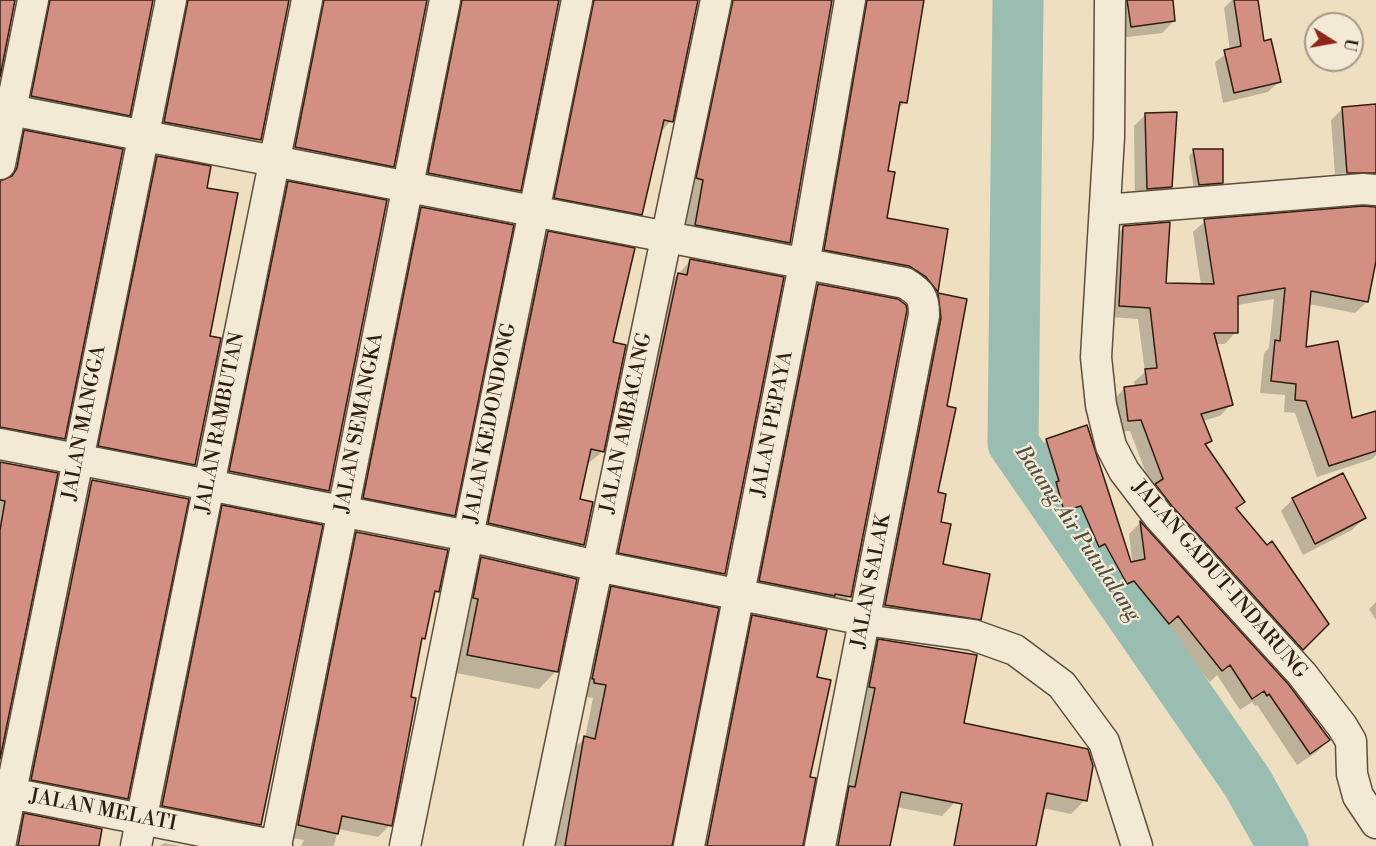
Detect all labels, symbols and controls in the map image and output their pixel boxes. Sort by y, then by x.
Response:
north arrow [1304,12,1364,72]
text: U [1339,37,1361,53]
street label: JALAN KEDONDONG [460,321,522,525]
street label: JALAN RAMBUTAN [192,330,250,516]
street label: JALAN SEMANGKA [331,331,389,515]
street label: JALAN AMBACANG [596,331,658,515]
street label: JALAN MANGGA [58,344,112,502]
street label: JALAN PEPAYA [747,349,799,499]
water label: Batang Air Putulalang [1009,441,1145,627]
street label: JALAN GADUT-INDARUNG [1126,476,1312,684]
street label: JALAN SALAK [847,512,897,650]
street label: JALAN MELATI [27,785,179,837]

